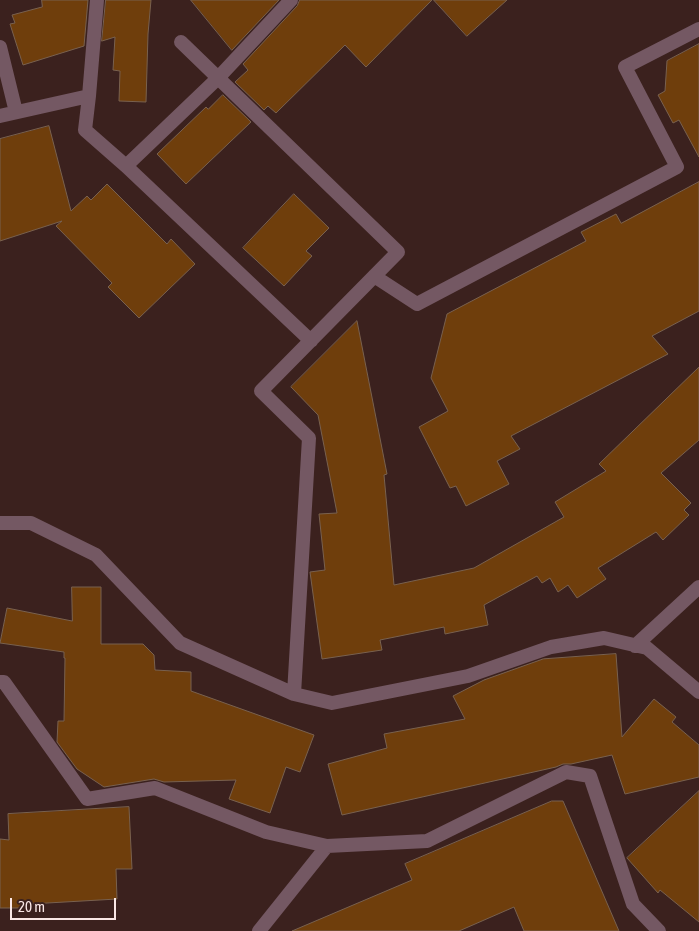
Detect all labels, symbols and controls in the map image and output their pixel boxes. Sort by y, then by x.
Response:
scale bar [12,888,119,920]
text: 20 m [18,898,45,915]

